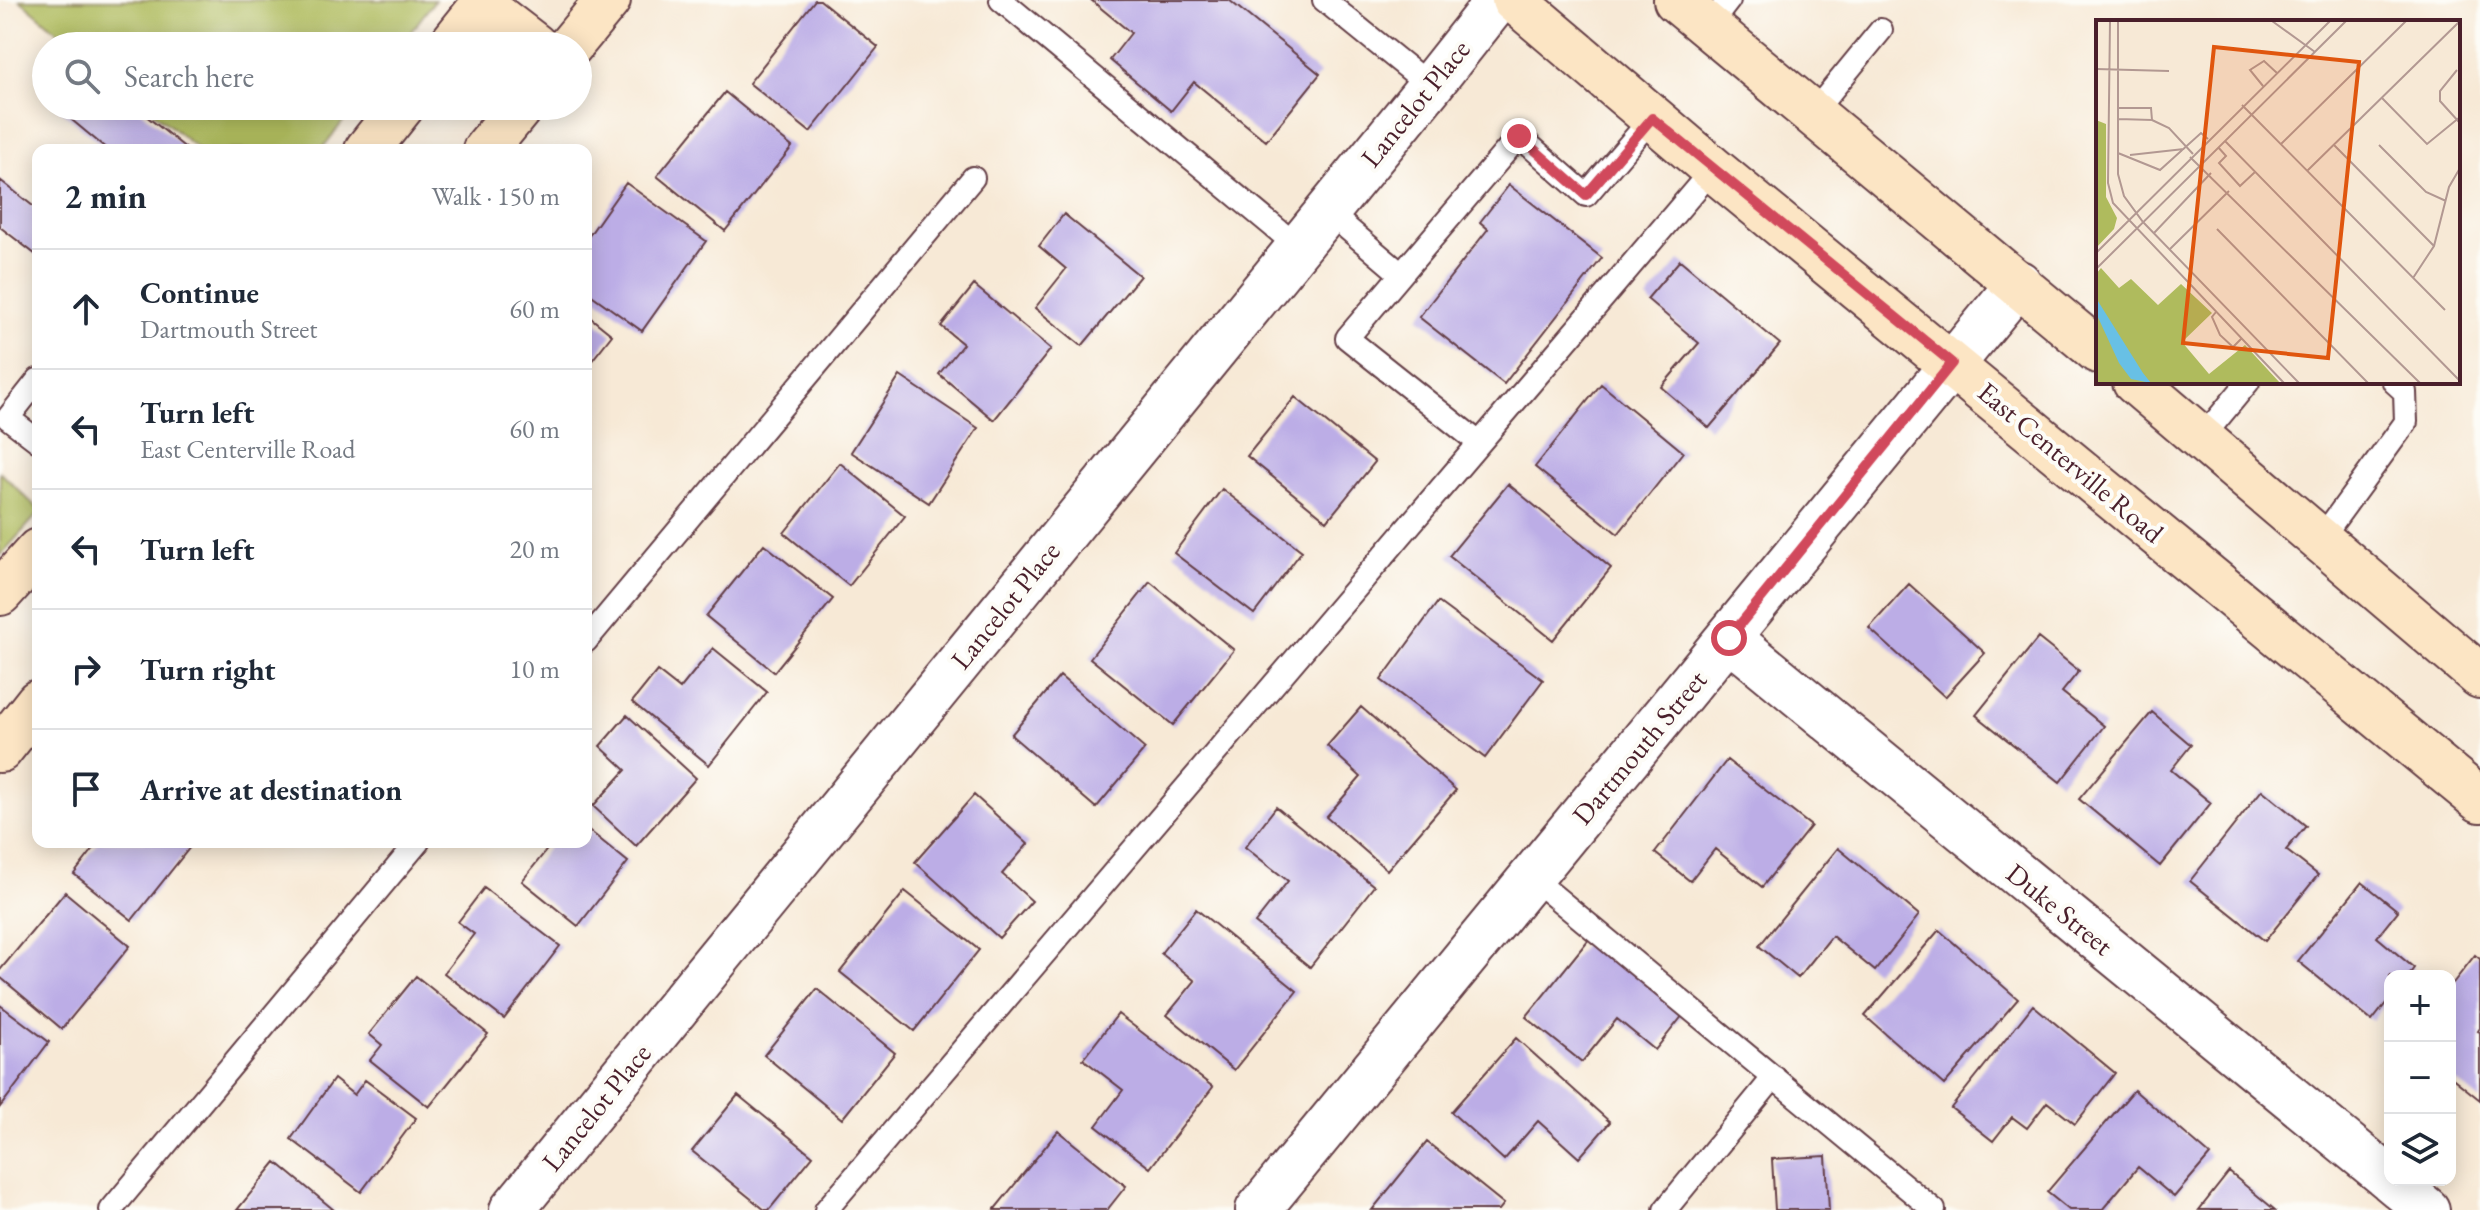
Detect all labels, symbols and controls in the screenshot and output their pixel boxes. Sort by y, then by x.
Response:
inset map [2096,20,2460,384]
search box [32,32,592,120]
street label: Lancelot Place [1353,32,1478,174]
icon: search [60,54,104,98]
text: Search here [124,57,254,96]
route end [1501,118,1537,154]
text: 2 min [64,174,147,218]
text: Walk · 150 m [432,179,560,213]
text: Continue [140,273,259,312]
icon: ahead [64,287,108,331]
text: 60 m [510,292,560,326]
text: Dartmouth Street [140,312,318,346]
street label: East Centerville Road [1971,374,2172,551]
text: Turn left [140,393,254,432]
icon: left [64,407,108,451]
text: 60 m [510,412,560,446]
text: East Centerville Road [140,432,355,466]
icon: left [64,527,108,571]
text: Turn left [140,530,254,569]
text: 20 m [510,532,560,566]
street label: Lancelot Place [943,534,1068,676]
route start [1711,620,1747,656]
icon: right [64,647,108,691]
text: Turn right [140,650,276,689]
text: 10 m [510,652,560,686]
street label: Dartmouth Street [1564,662,1714,832]
icon: arrive [64,767,108,811]
text: Arrive at destination [140,770,402,809]
street label: Duke Street [1999,855,2121,963]
map controls [2384,970,2456,1186]
button: + [2384,970,2456,1042]
street label: Lancelot Place [534,1036,659,1178]
button: − [2384,1042,2456,1114]
button: layers [2384,1114,2456,1186]

